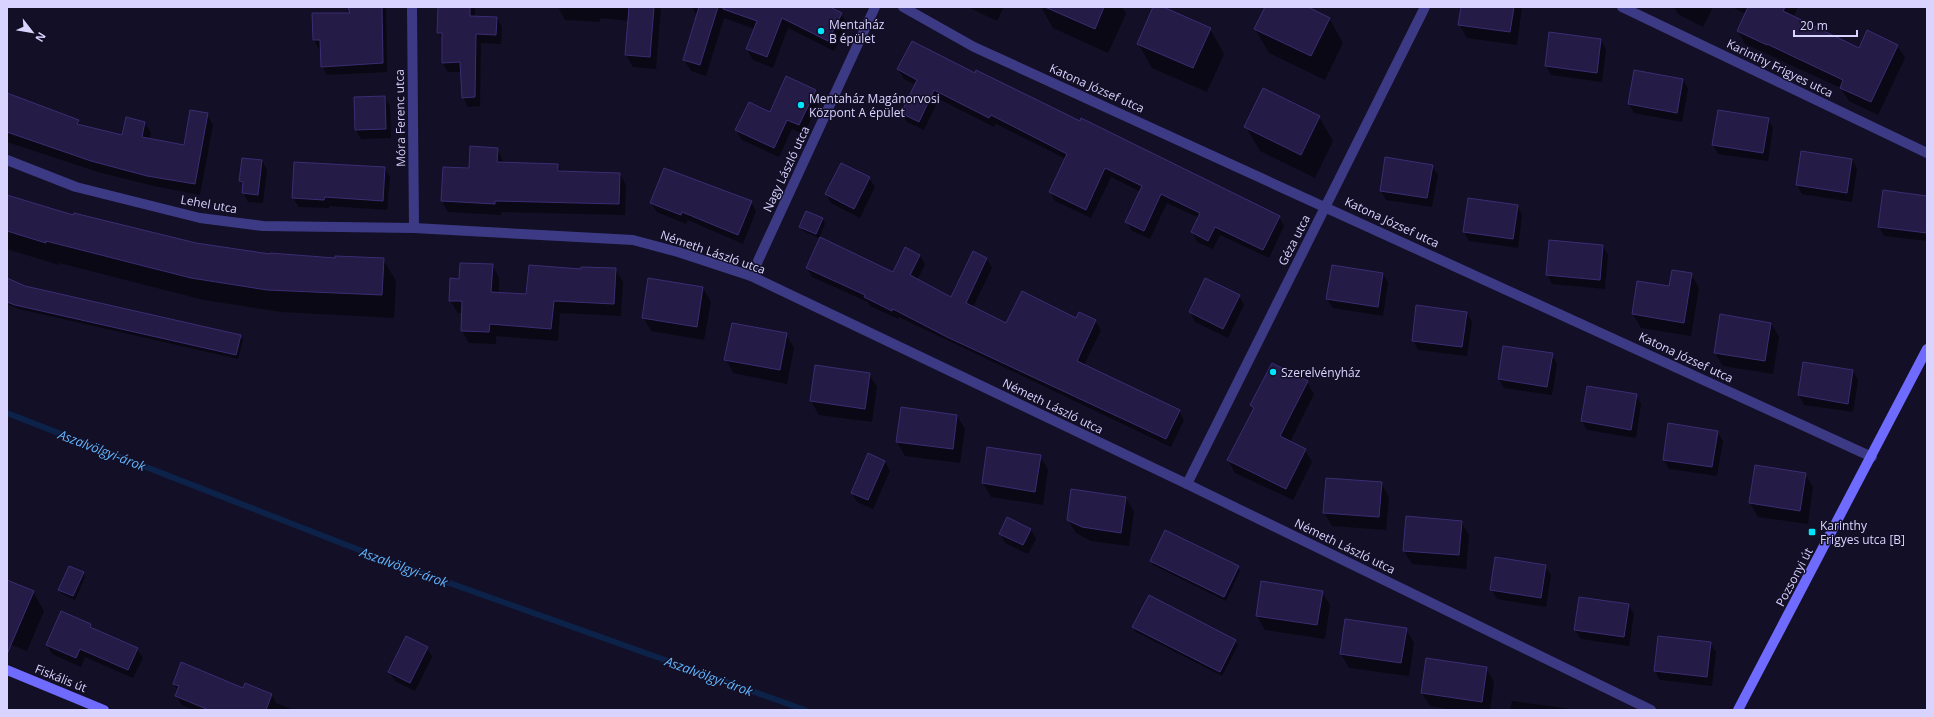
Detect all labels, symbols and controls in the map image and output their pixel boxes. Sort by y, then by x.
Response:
north arrow [12,12,52,52]
scale bar [1794,12,1857,38]
place label: Mentaház B épület [829,16,885,47]
text: 20 m [1800,17,1828,34]
marker: Mentaház B épület [816,26,826,36]
text: N [32,30,50,45]
street label: Karinthy Frigyes utca [1724,35,1836,101]
street label: Katona József utca [1047,59,1147,117]
street label: Móra Ferenc utca [391,69,409,167]
place label: Mentaház Magánorvosi Központ A épület [809,90,940,121]
marker: Mentaház Magánorvosi Központ A épület [796,100,806,110]
street label: Nagy László utca [759,123,813,215]
street label: Lehel utca [179,191,239,217]
street label: Katona József utca [1342,193,1442,251]
street label: Géza utca [1274,212,1314,268]
street label: Németh László utca [658,226,768,278]
street label: Katona József utca [1636,328,1736,386]
place label: Szerelvényház [1281,364,1361,381]
marker: Szerelvényház [1268,367,1278,377]
street label: Németh László utca [1000,374,1106,438]
water label: Aszalvölgyi-árok [55,425,149,475]
street label: Németh László utca [1292,514,1398,578]
place label: Karinthy Frigyes utca [B] [1820,517,1905,548]
marker: Karinthy Frigyes utca [B] [1807,527,1817,537]
water label: Aszalvölgyi-árok [357,542,451,591]
street label: Pozsonyi út [1771,545,1817,609]
water label: Aszalvölgyi-árok [662,651,756,700]
street label: Fiskális út [33,660,89,696]

